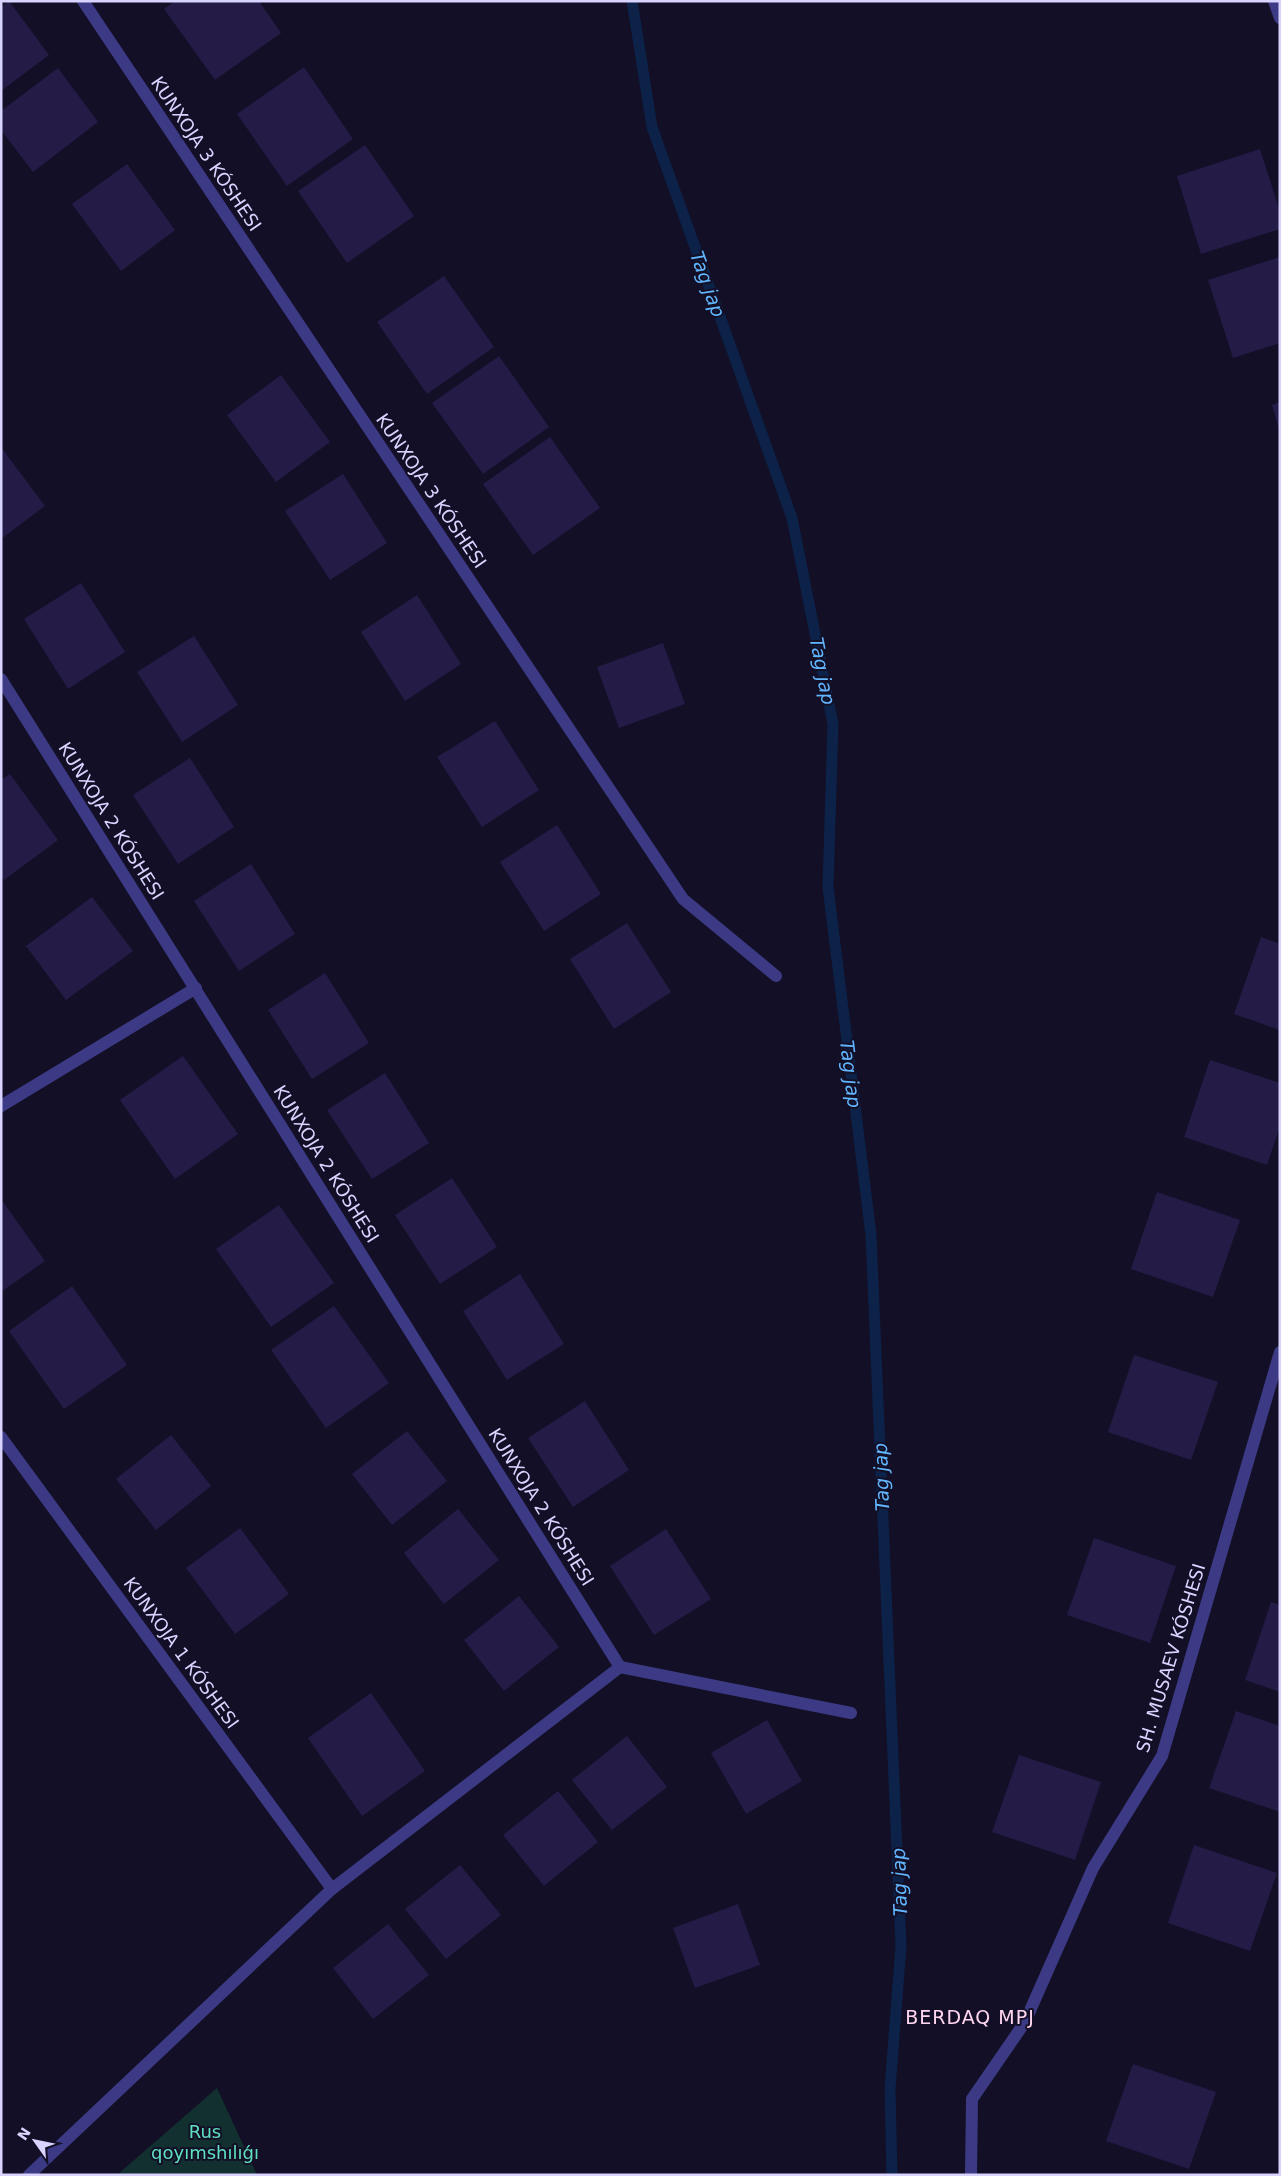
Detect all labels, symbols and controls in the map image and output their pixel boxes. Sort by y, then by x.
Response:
street label: KUNXOJA 3 KÓSHESI [147,73,266,235]
water label: Tag jap [686,248,730,320]
street label: KUNXOJA 3 KÓSHESI [372,410,491,572]
water label: Tag jap [806,635,840,707]
street label: KUNXOJA 2 KÓSHESI [54,738,168,903]
water label: Tag jap [836,1039,866,1109]
street label: KUNXOJA 2 KÓSHESI [269,1081,383,1246]
street label: KUNXOJA 2 KÓSHESI [484,1424,598,1589]
water label: Tag jap [869,1442,893,1512]
street label: SH. MUSAEV KÓSHESI [1132,1561,1209,1755]
street label: KUNXOJA 1 KÓSHESI [120,1573,243,1732]
water label: Tag jap [887,1847,911,1917]
district label: BERDAQ MPJ [905,2006,1035,2028]
north arrow [10,2116,60,2166]
park label: Rus qoyımshılıǵı [151,2121,259,2163]
text: N [14,2125,34,2143]

